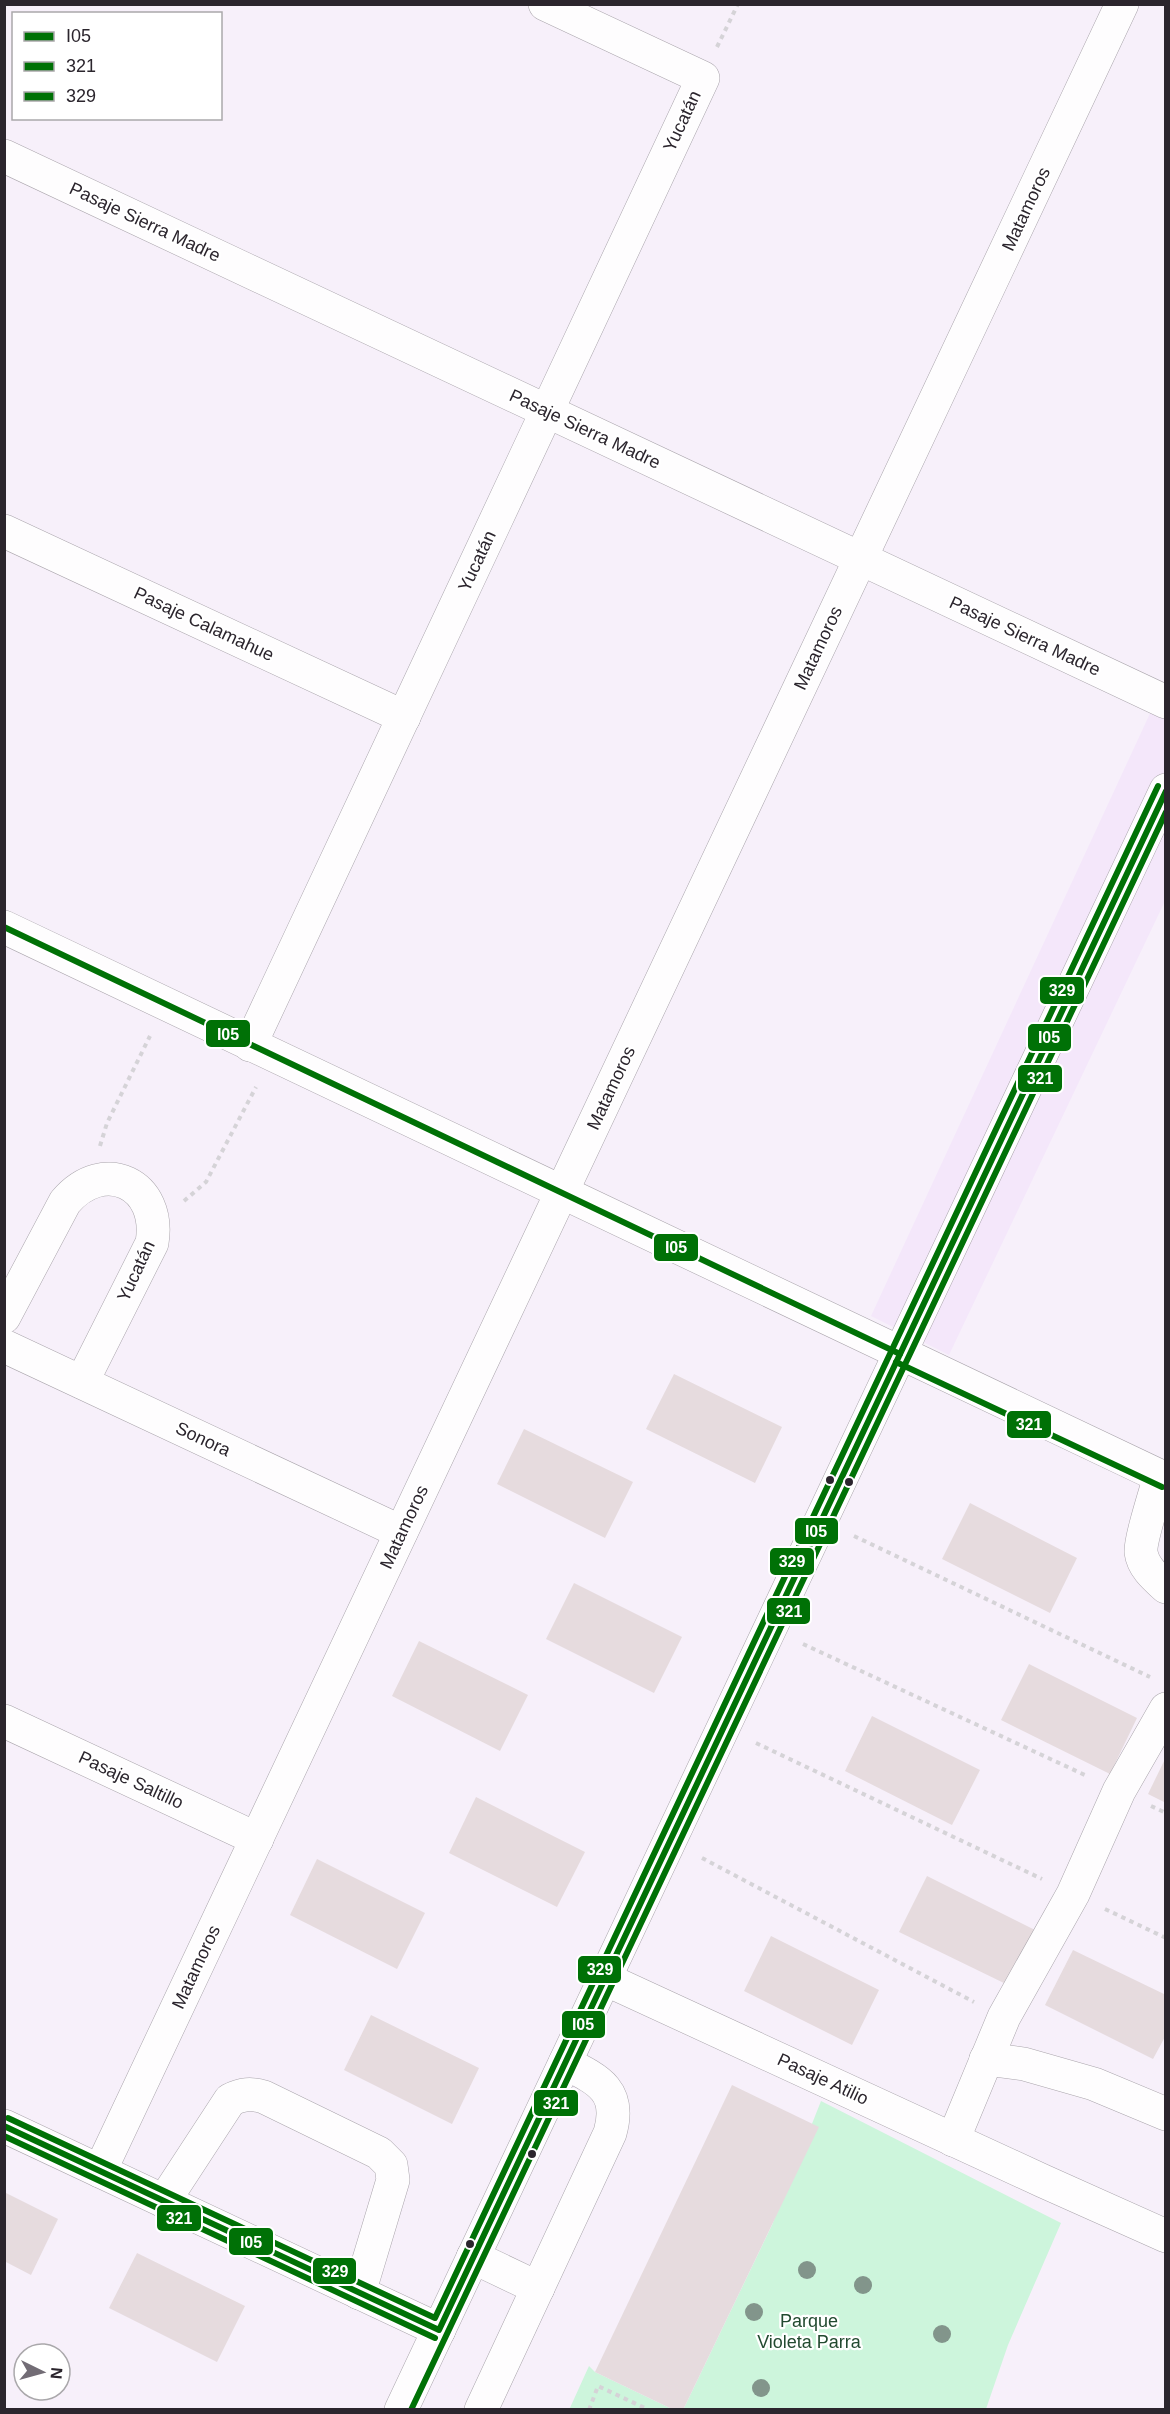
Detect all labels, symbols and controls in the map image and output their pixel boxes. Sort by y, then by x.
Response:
legend [12,12,222,120]
text: I05 [66,26,91,46]
text: 321 [66,56,96,76]
text: 329 [66,86,96,106]
street label: Yucatán [659,87,705,155]
street label: Matamoros [998,164,1054,254]
street label: Pasaje Sierra Madre [66,178,224,266]
street label: Pasaje Sierra Madre [506,385,664,473]
street label: Yucatán [454,527,500,595]
street label: Pasaje Calamahue [131,583,277,665]
street label: Pasaje Sierra Madre [946,592,1104,680]
street label: Matamoros [790,603,846,693]
line badge: 329 [1039,976,1085,1005]
text: 329 [1049,982,1075,999]
line badge: I05 [205,1019,251,1048]
line badge: I05 [1027,1023,1072,1052]
text: I05 [217,1026,239,1043]
text: I05 [1038,1029,1060,1046]
street label: Matamoros [583,1043,639,1133]
line badge: 321 [1017,1064,1063,1093]
text: 321 [1027,1070,1053,1087]
line badge: I05 [653,1233,699,1262]
street label: Yucatán [113,1237,159,1305]
text: I05 [665,1239,687,1256]
line badge: 321 [1006,1410,1052,1439]
text: 321 [1016,1416,1042,1433]
street label: Sonora [172,1418,234,1461]
unlabelled marker [824,1474,836,1486]
unlabelled marker [843,1476,855,1488]
street label: Matamoros [376,1482,432,1572]
line badge: I05 [794,1517,839,1545]
text: I05 [805,1523,827,1540]
line badge: 329 [769,1547,815,1576]
text: 329 [779,1553,805,1570]
line badge: 321 [766,1597,811,1625]
text: 321 [776,1603,802,1620]
street label: Pasaje Saltillo [76,1747,186,1813]
street label: Matamoros [168,1922,224,2012]
line badge: 329 [577,1955,622,1984]
text: 329 [587,1961,613,1978]
line badge: I05 [561,2010,606,2039]
text: I05 [572,2016,594,2033]
street label: Pasaje Atilio [774,2049,872,2109]
line badge: 321 [533,2089,579,2117]
text: 321 [543,2095,569,2112]
unlabelled marker [526,2148,538,2160]
line badge: 321 [156,2204,202,2232]
text: 321 [166,2210,192,2227]
line badge: I05 [228,2227,274,2256]
text: I05 [240,2234,262,2251]
unlabelled marker [464,2238,476,2250]
line badge: 329 [312,2257,357,2285]
text: 329 [322,2263,348,2280]
park label: Parque Violeta Parra [757,2311,862,2352]
north arrow [12,2342,72,2402]
text: N [47,2367,65,2380]

